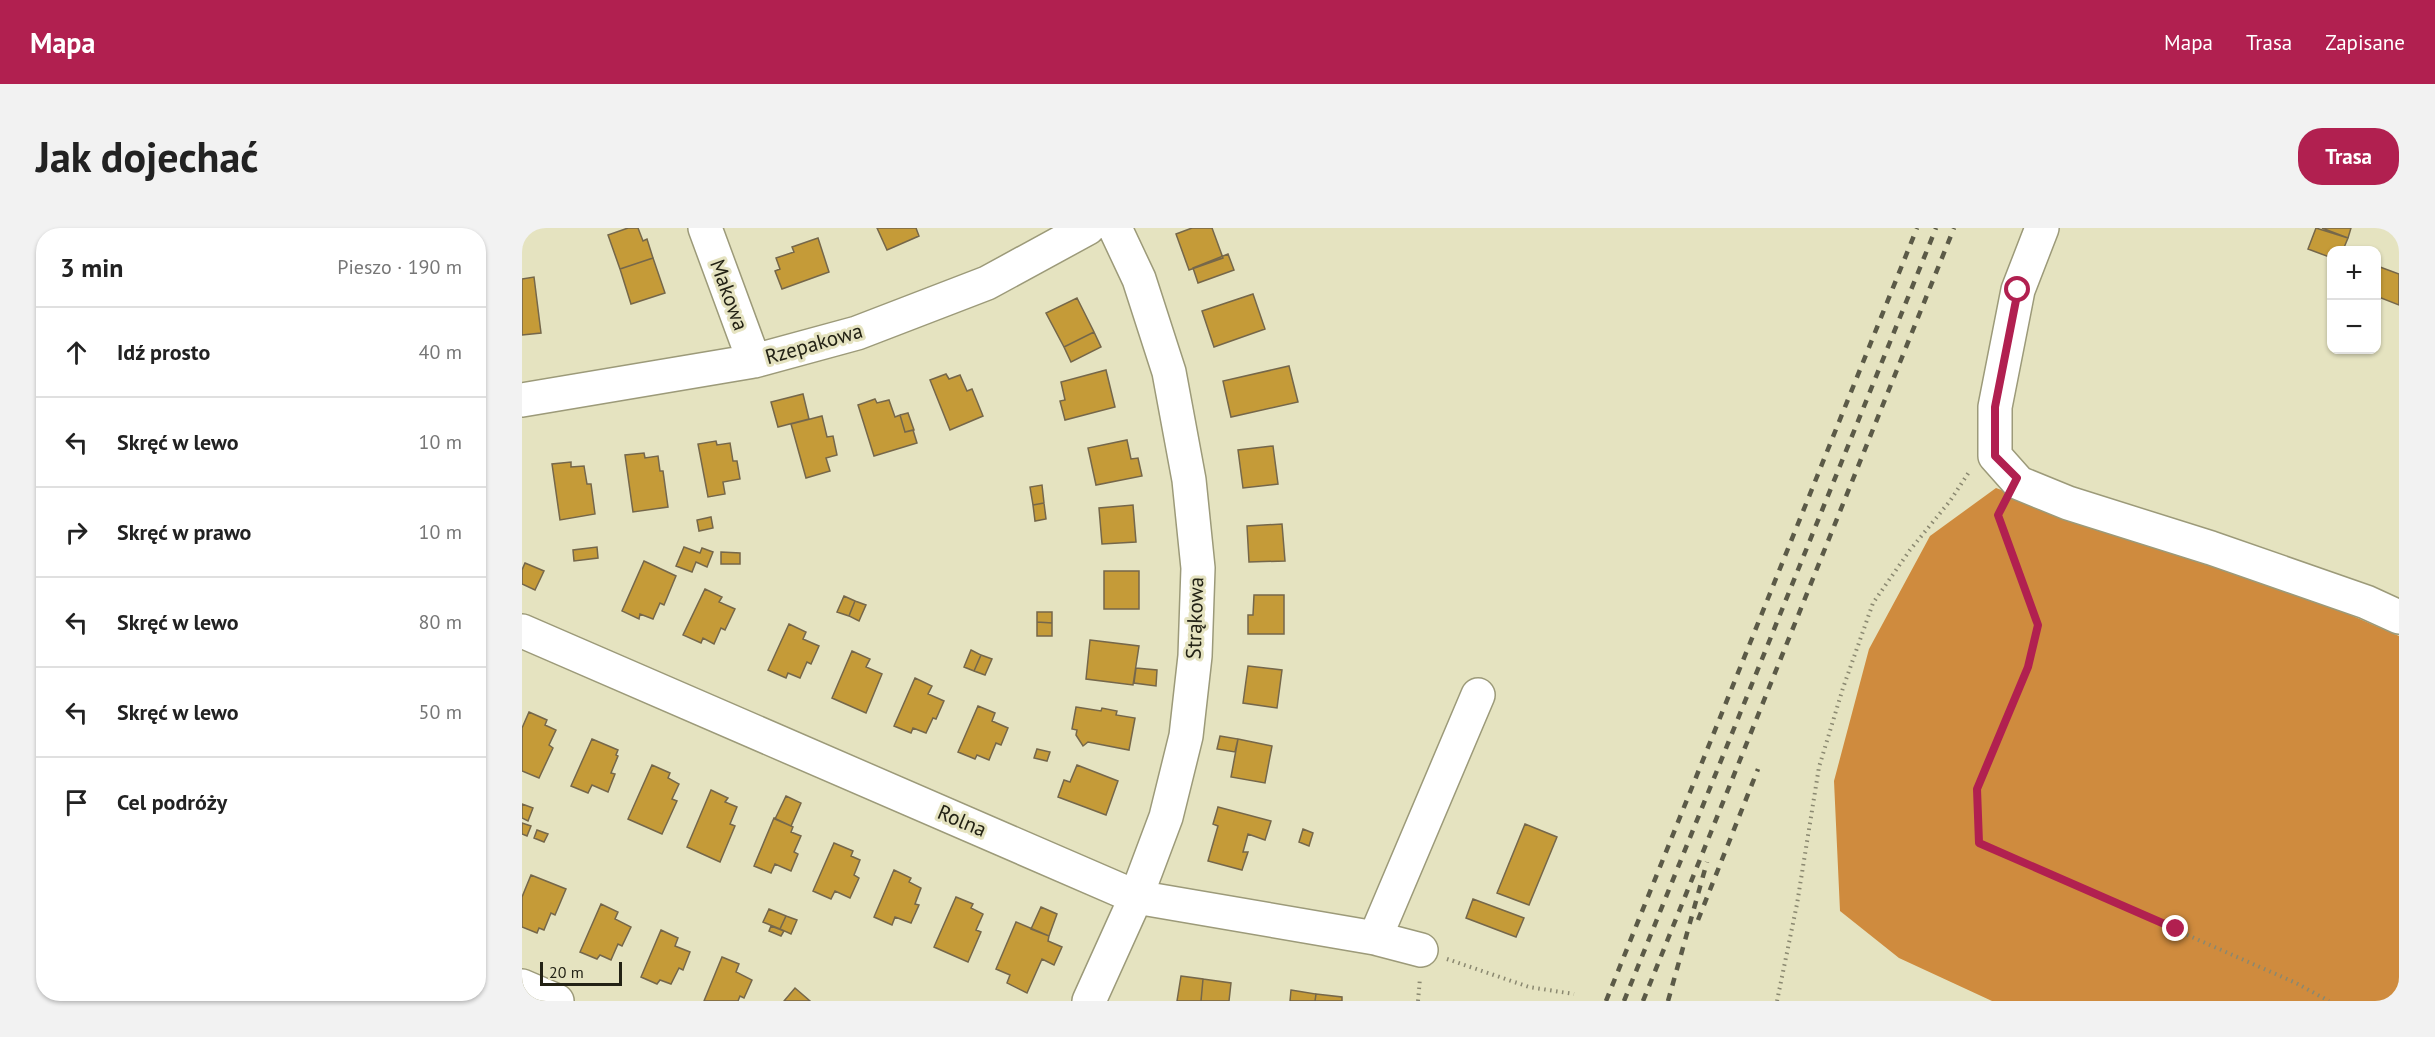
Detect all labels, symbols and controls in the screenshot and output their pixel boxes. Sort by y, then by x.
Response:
text: Mapa [30,24,95,61]
text: Mapa [2164,29,2213,56]
text: Trasa [2246,29,2292,56]
text: Zapisane [2325,29,2405,56]
button: Trasa [2298,128,2399,185]
text: Jak dojechać [36,129,259,184]
map controls [2327,246,2381,354]
button: + [2327,246,2381,300]
text: 3 min [60,251,123,284]
text: Pieszo · 190 m [337,254,462,280]
street label: Makowa [704,256,755,334]
route start [2004,276,2030,302]
button: − [2327,300,2381,354]
street label: Rzepakowa [762,317,866,370]
icon: ahead [60,336,93,369]
text: Idź prosto [117,338,210,366]
text: 40 m [419,339,462,365]
icon: left [60,426,93,459]
text: Skręć w lewo [117,428,238,456]
text: 10 m [419,429,462,455]
icon: right [60,516,93,549]
text: Skręć w prawo [117,518,251,546]
text: 10 m [419,519,462,545]
street label: Strąkowa [1180,576,1209,660]
icon: left [60,606,93,639]
text: Skręć w lewo [117,608,238,636]
text: 80 m [419,609,462,635]
icon: left [60,696,93,729]
text: Skręć w lewo [117,698,238,726]
text: 50 m [419,699,462,725]
icon: arrive [60,786,93,819]
text: Cel podróży [117,788,227,816]
street label: Rolna [934,798,991,843]
route end [2162,915,2188,941]
scale bar [540,959,622,986]
text: 20 m [549,962,584,982]

